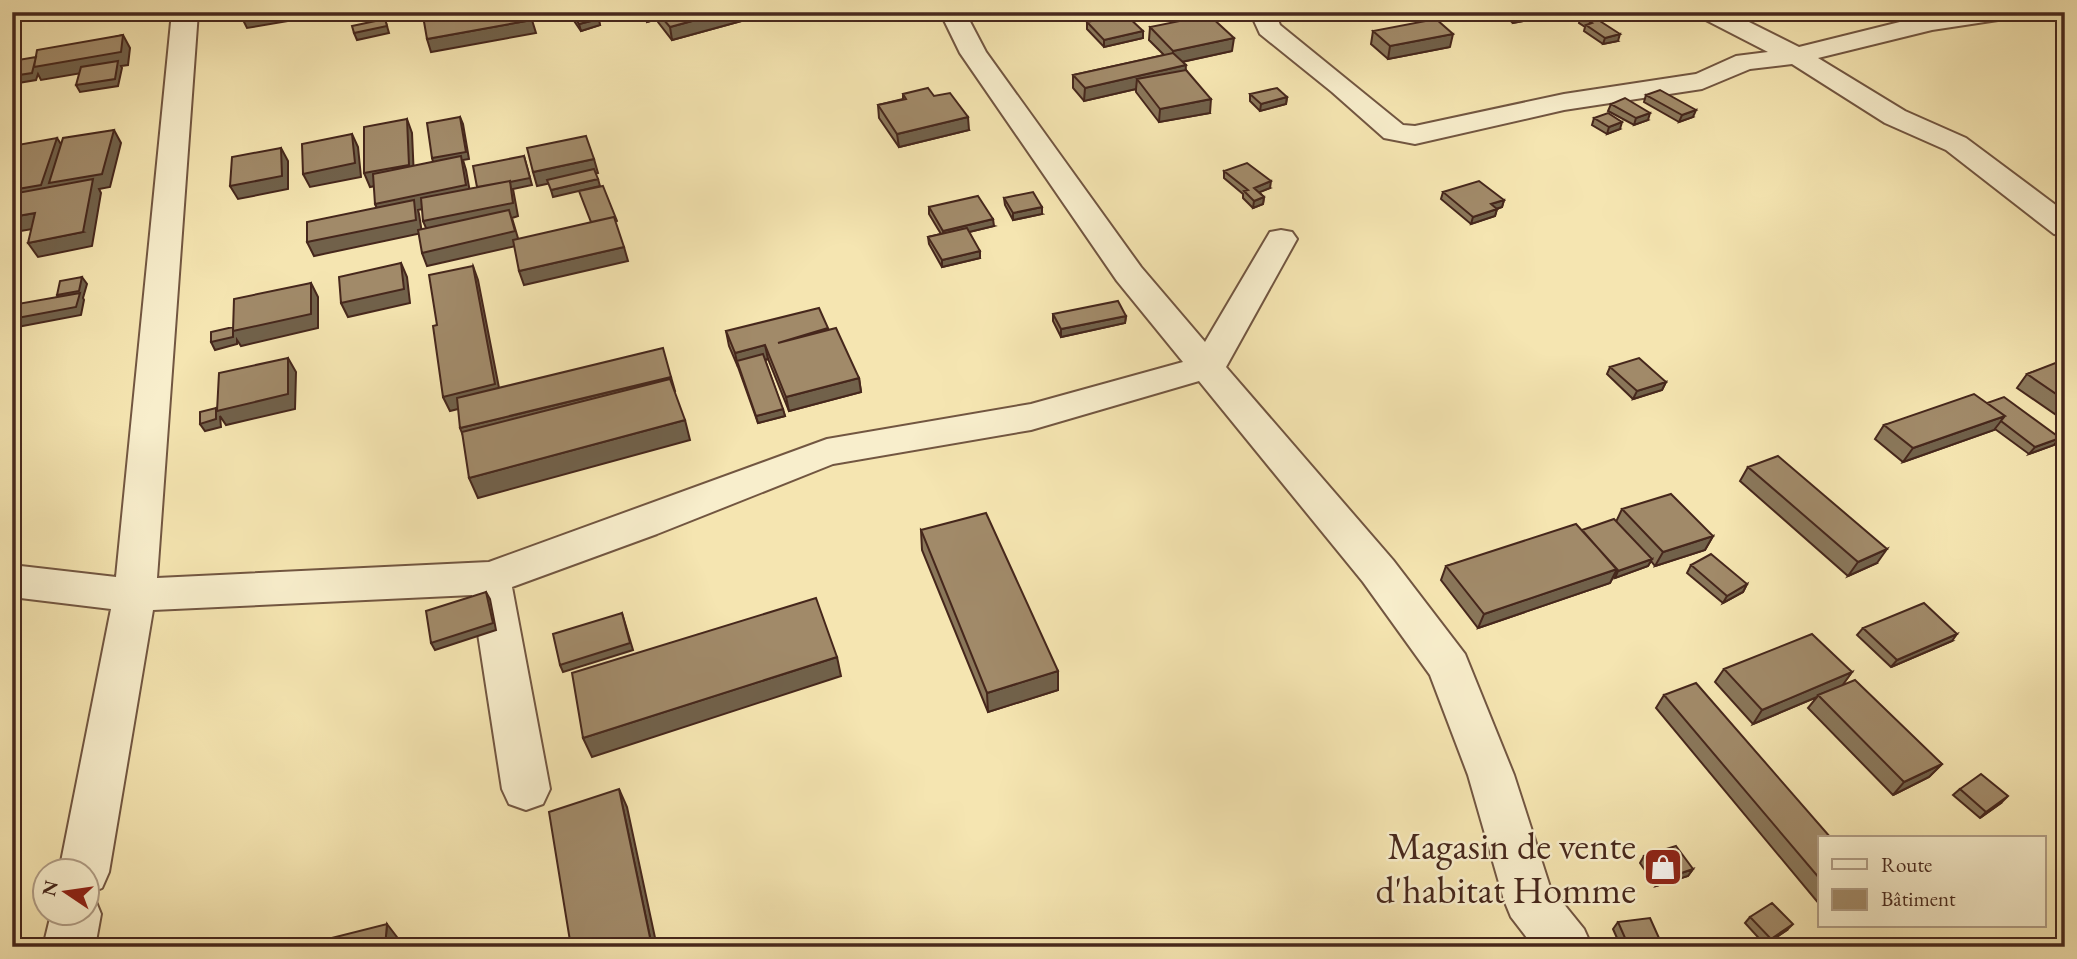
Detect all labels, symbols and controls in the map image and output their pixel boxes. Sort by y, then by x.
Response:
place label: Magasin de vente d'habitat Homme [1375,821,1636,914]
legend [1818,836,2046,928]
shop icon: Magasin de vente d'habitat Homme [1642,846,1684,888]
text: Route [1881,851,1932,878]
north arrow [32,858,102,928]
text: N [36,877,64,899]
text: Bâtiment [1881,885,1956,912]

